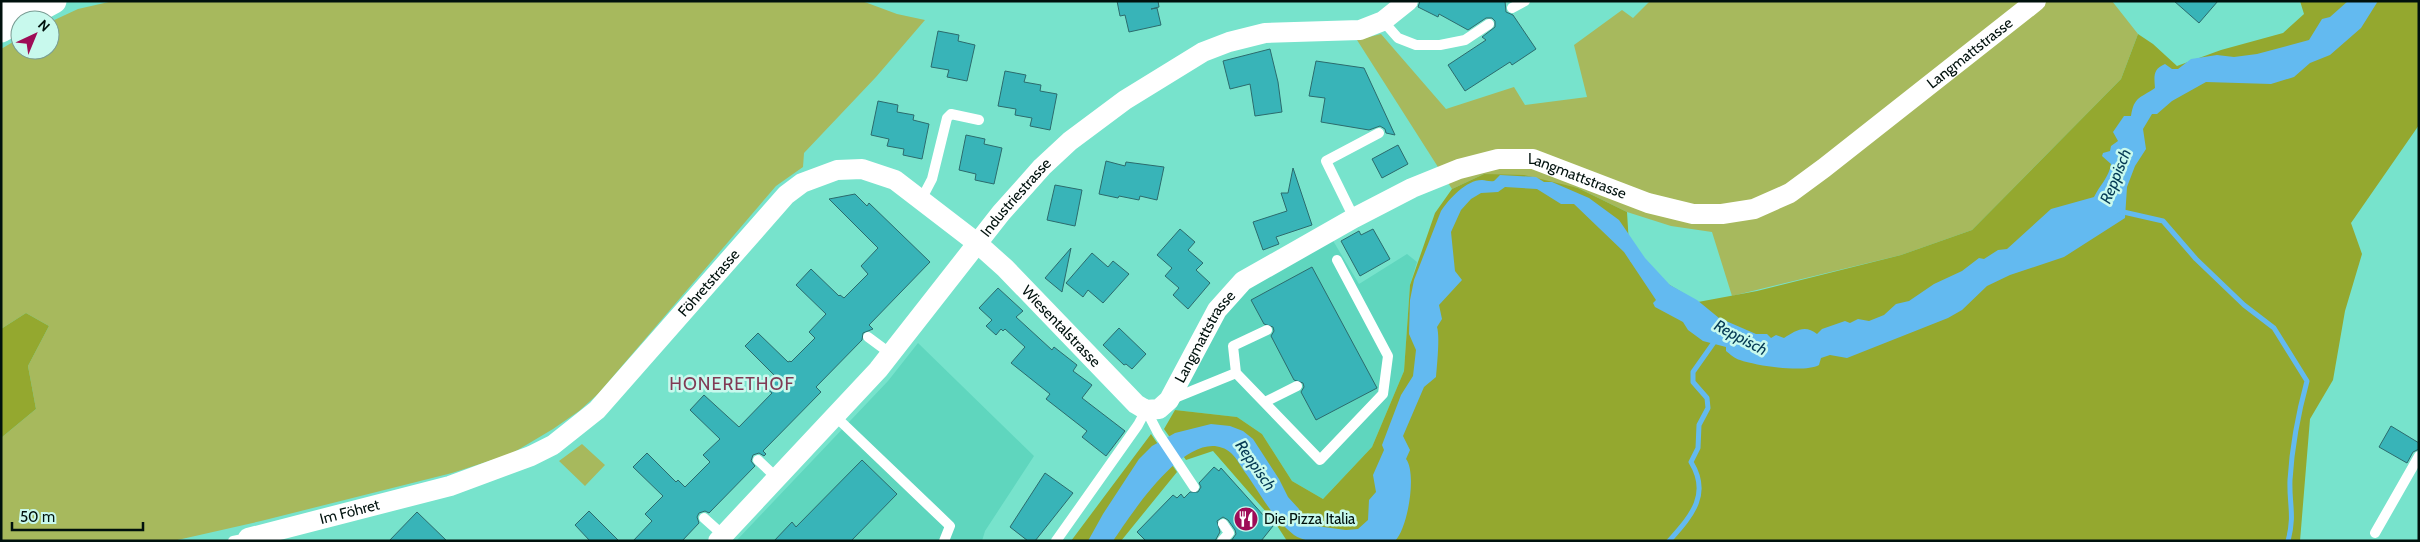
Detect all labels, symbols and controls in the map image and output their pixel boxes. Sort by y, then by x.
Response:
north arrow [10,10,60,60]
street label: Langmattstrasse [1923,14,2017,92]
text: N [34,16,54,36]
water label: Reppisch [2096,146,2135,206]
street label: Langmattstrasse [1528,150,1629,203]
street label: Industriestrasse [977,154,1055,240]
street label: Föhretstrasse [674,245,743,320]
street label: Wiesentalstrasse [1018,282,1105,371]
street label: Langmattstrasse [1171,287,1239,386]
water label: Reppisch [1711,316,1770,359]
district label: HONERETHOF [669,373,795,395]
water label: Reppisch [1231,436,1280,494]
street label: Im Föhret [318,495,382,528]
scale bar [12,500,144,532]
restaurant icon: Die Pizza Italia [1233,506,1259,532]
text: 50 m [20,508,55,526]
place label: Die Pizza Italia [1264,510,1356,528]

